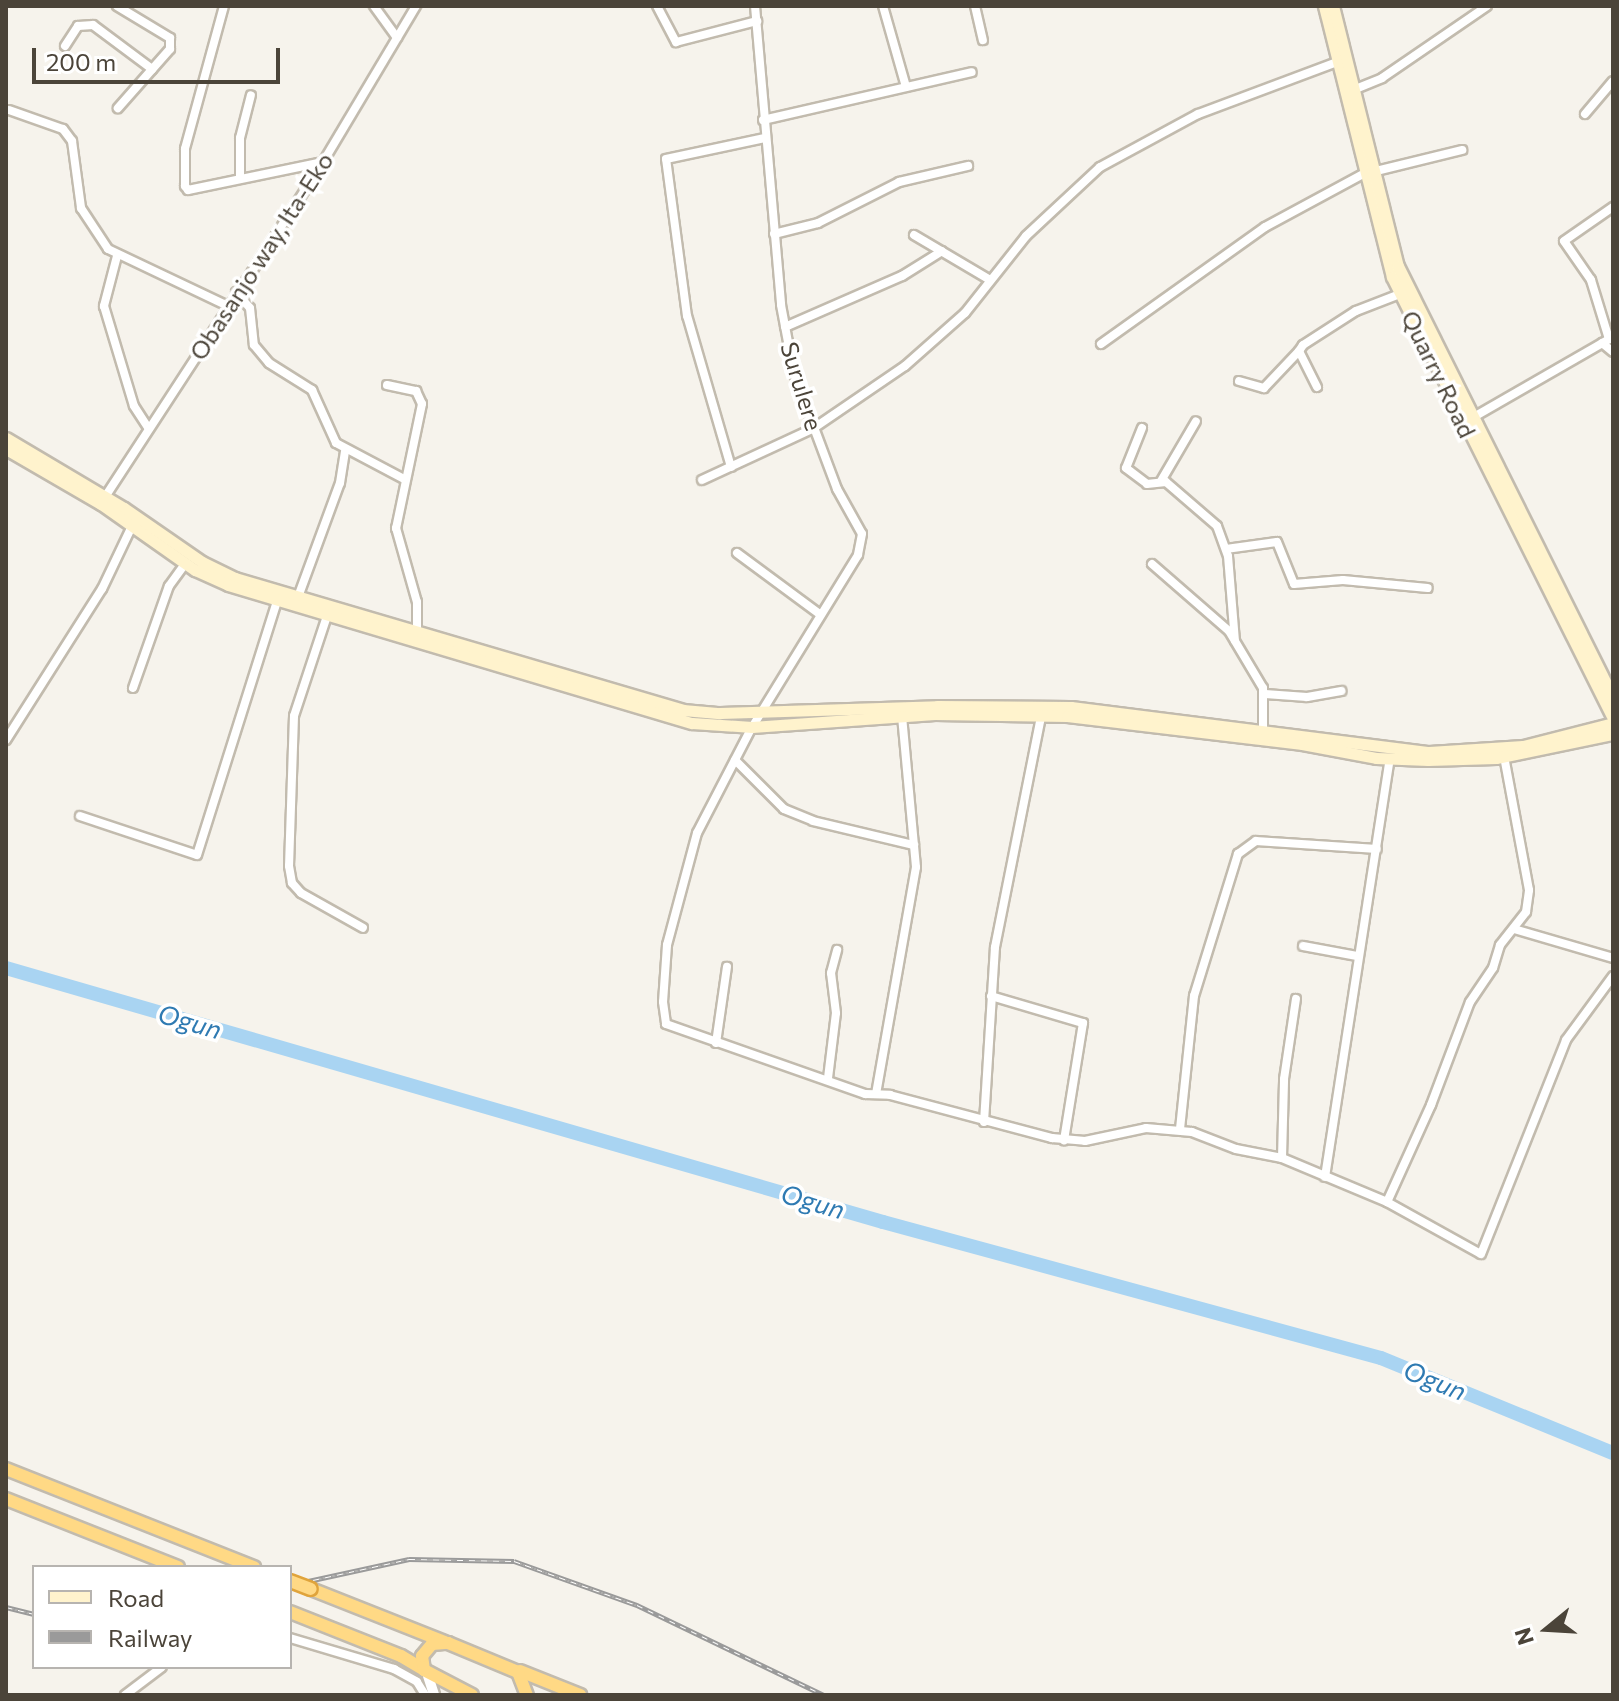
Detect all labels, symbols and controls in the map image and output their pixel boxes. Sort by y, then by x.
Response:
scale bar [36,32,284,82]
text: 200 m [46,47,116,76]
street label: Obasanjo way, Ita-Eko [183,147,339,365]
street label: Quarry Road [1396,306,1482,442]
street label: Surulere [775,338,829,434]
water label: Ogun [155,997,225,1045]
water label: Ogun [778,1177,848,1225]
water label: Ogun [1399,1353,1471,1407]
legend [32,1565,292,1669]
text: Road [108,1583,164,1612]
north arrow [1507,1589,1587,1669]
text: Railway [108,1623,193,1652]
text: N [1508,1625,1539,1649]

